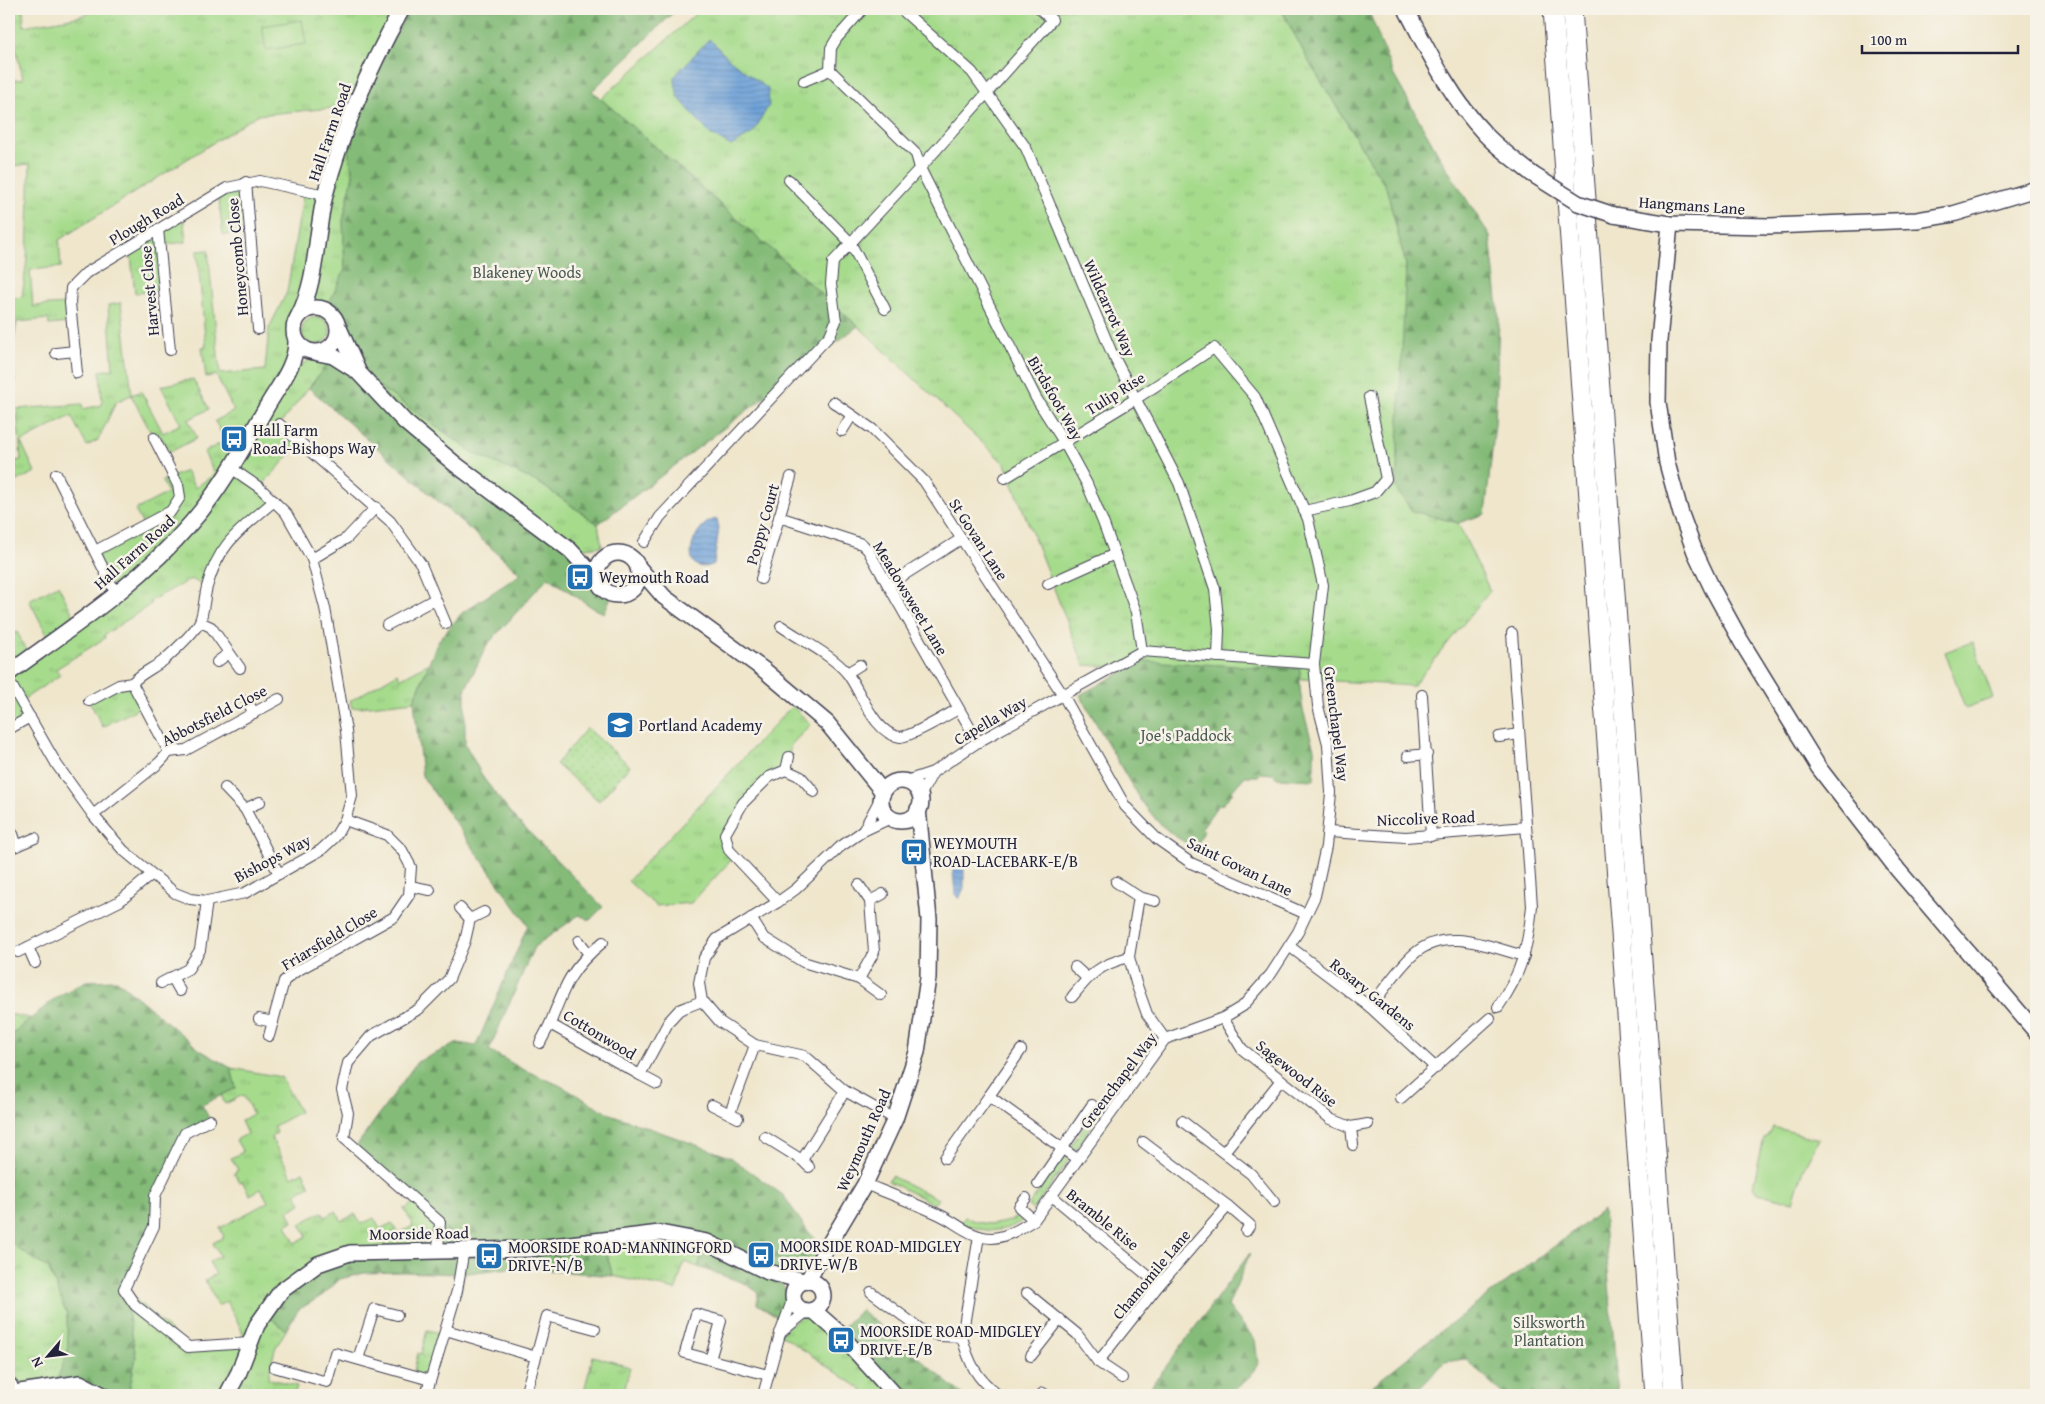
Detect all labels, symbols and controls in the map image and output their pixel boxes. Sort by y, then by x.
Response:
scale bar [1862,22,2019,54]
text: 100 m [1870,29,1908,50]
street label: Hall Farm Road [301,79,357,184]
street label: Plough Road [104,187,189,251]
street label: Hangmans Lane [1638,189,1746,221]
street label: Honeycomb Close [220,197,254,317]
street label: Harvest Close [133,245,165,337]
street label: Wildcarrot Way [1078,255,1142,361]
park label: Blakeney Woods [473,260,581,284]
street label: Birdsfoot Way [1022,351,1090,445]
street label: Tulip Rise [1081,365,1149,421]
place label: Hall Farm Road-Bishops Way [253,418,376,460]
bus stop icon: Hall Farm Road-Bishops Way [219,424,249,454]
street label: Poppy Court [739,480,785,567]
street label: St Govan Lane [943,493,1015,585]
street label: Hall Farm Road [88,509,180,595]
street label: Meadowsweet Lane [867,536,955,660]
bus stop icon: Weymouth Road [565,562,595,592]
place label: Weymouth Road [599,565,709,589]
street label: Greenchapel Way [1318,665,1356,783]
street label: Abbotsfield Close [157,678,271,752]
street label: Capella Way [949,689,1031,751]
school or university icon: Portland Academy [605,710,635,740]
place label: Portland Academy [639,713,763,737]
park label: Joe's Paddock [1138,723,1232,747]
street label: Niccolive Road [1376,804,1476,832]
street label: Bishops Way [229,828,315,888]
street label: Saint Govan Lane [1183,830,1297,902]
place label: WEYMOUTH ROAD-LACEBARK-E/B [933,831,1078,873]
bus stop icon: WEYMOUTH ROAD-LACEBARK-E/B [899,837,929,867]
street label: Friarsfield Close [276,900,382,976]
street label: Rosary Gardens [1325,952,1421,1036]
street label: Cottonwood [559,1003,641,1065]
street label: Greenchapel Way [1074,1026,1162,1133]
street label: Sagewood Rise [1251,1033,1343,1113]
street label: Weymouth Road [830,1084,897,1195]
street label: Bramble Rise [1061,1182,1145,1256]
street label: Moorside Road [369,1220,470,1246]
street label: Chamomile Lane [1106,1224,1196,1324]
place label: MOORSIDE ROAD-MIDGLEY DRIVE-W/B [780,1234,962,1276]
place label: MOORSIDE ROAD-MANNINGFORD DRIVE-N/B [508,1235,733,1277]
bus stop icon: MOORSIDE ROAD-MIDGLEY DRIVE-W/B [746,1240,776,1270]
bus stop icon: MOORSIDE ROAD-MANNINGFORD DRIVE-N/B [474,1241,504,1271]
park label: Silksworth Plantation [1513,1310,1585,1352]
place label: MOORSIDE ROAD-MIDGLEY DRIVE-E/B [860,1319,1042,1361]
bus stop icon: MOORSIDE ROAD-MIDGLEY DRIVE-E/B [826,1325,856,1355]
north arrow [22,1332,72,1382]
text: N [25,1353,48,1371]

